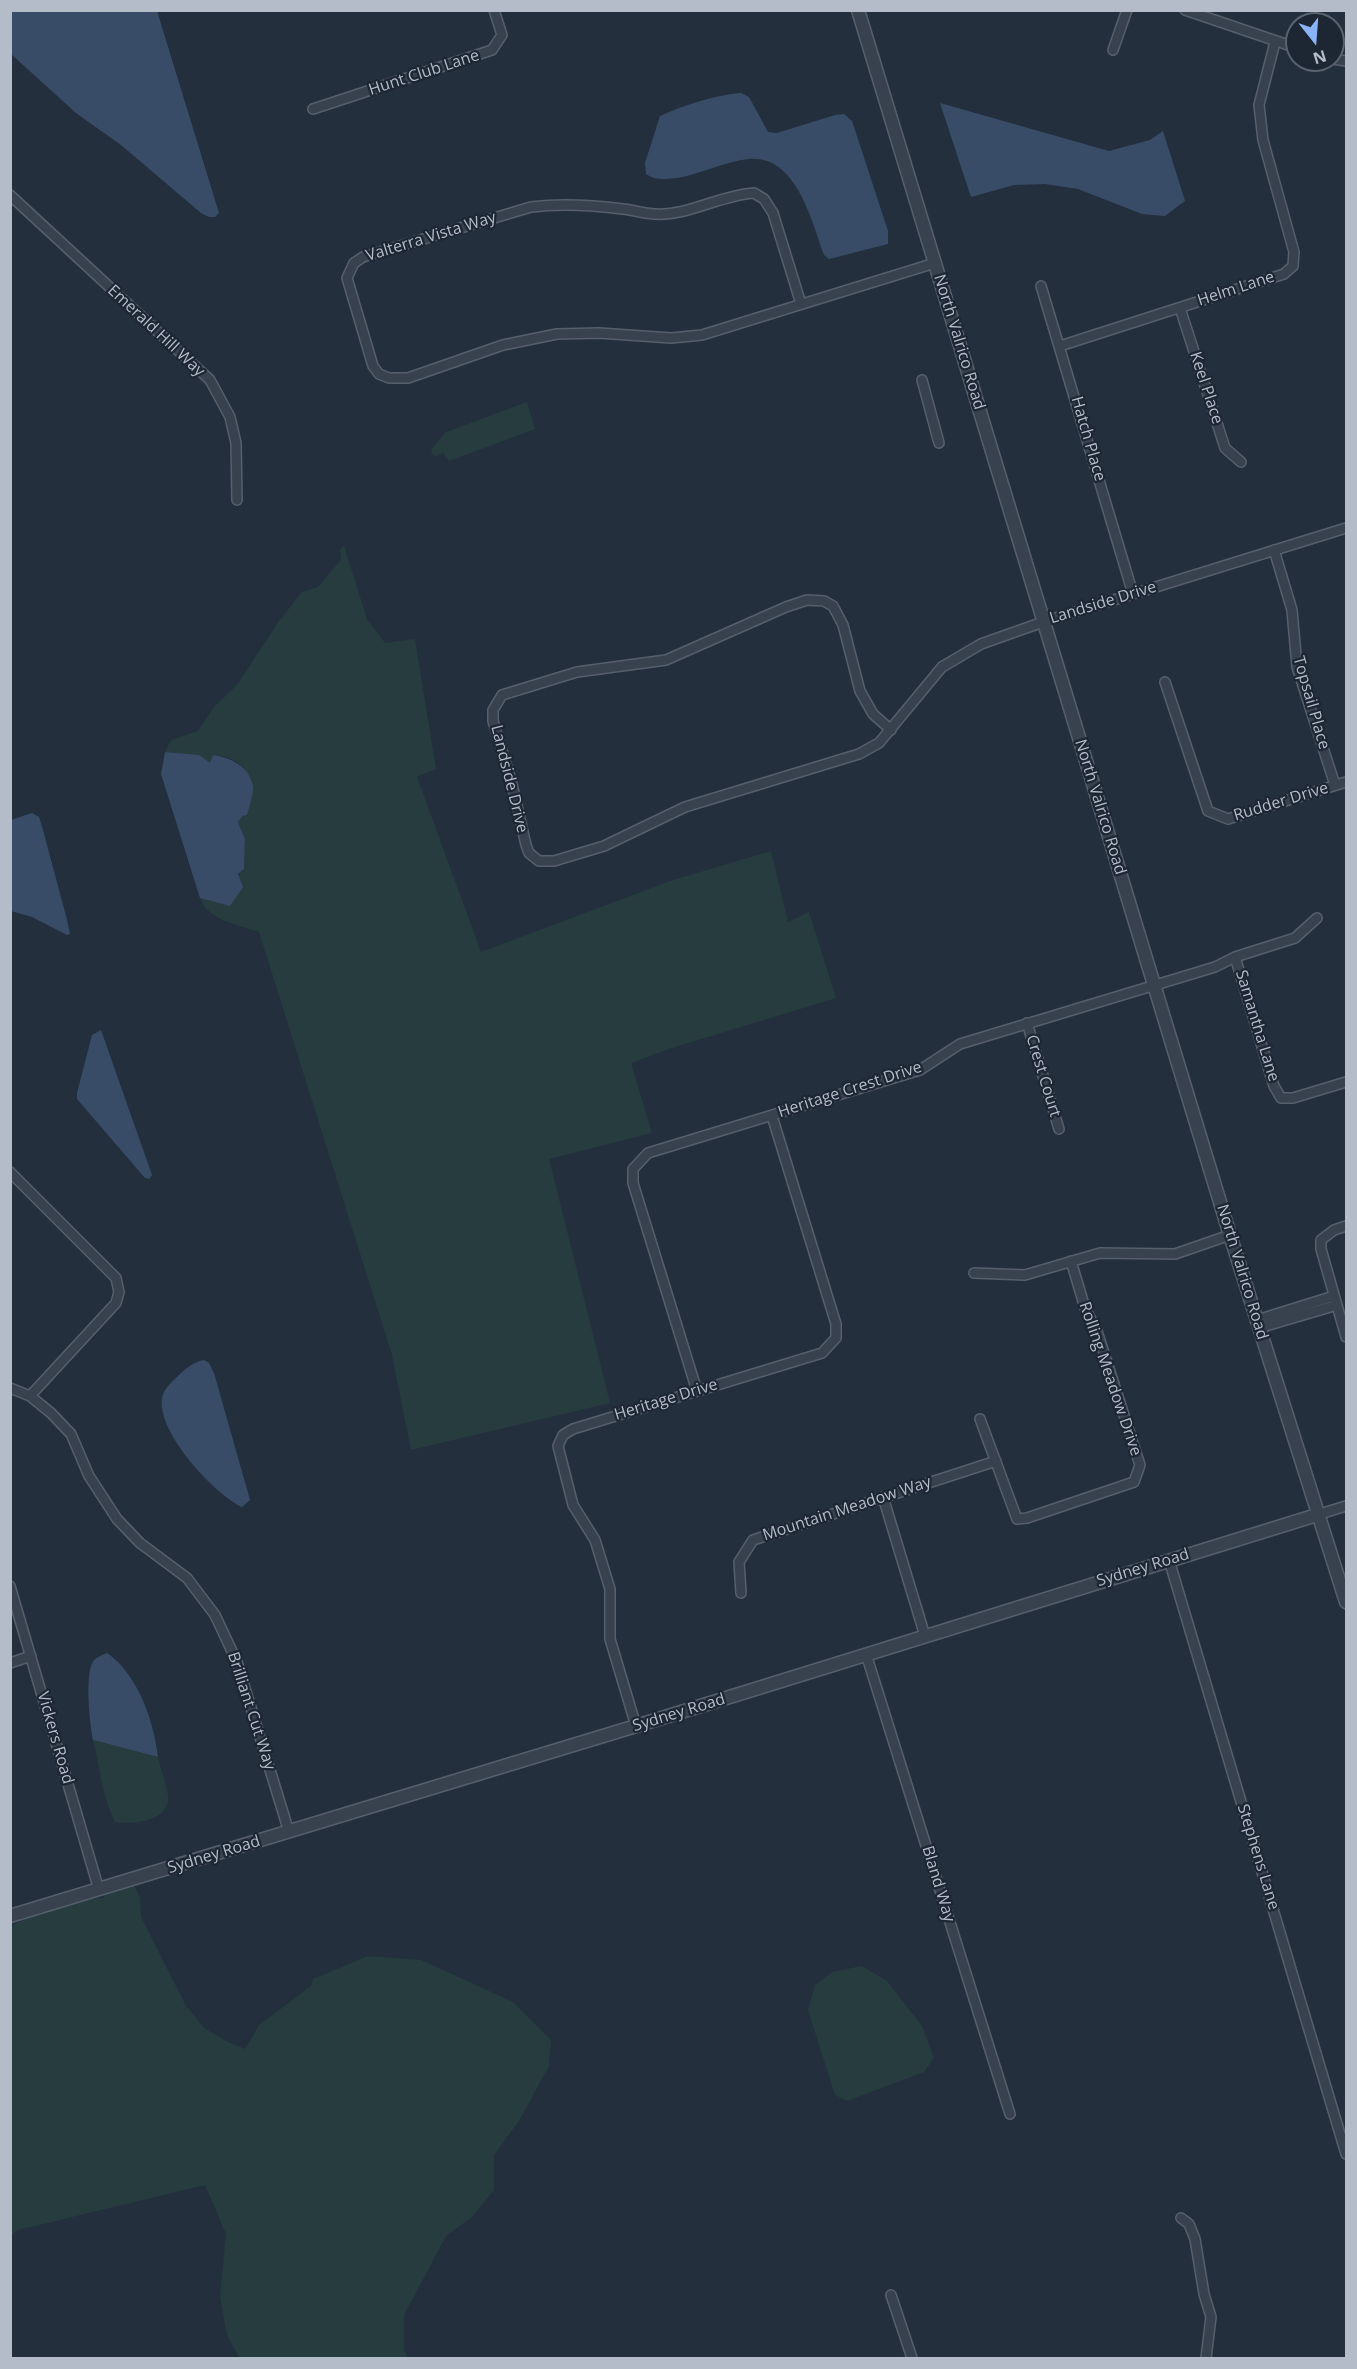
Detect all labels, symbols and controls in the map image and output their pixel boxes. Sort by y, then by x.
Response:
north arrow [1285,12,1345,72]
text: N [1310,45,1329,70]
street label: Hunt Club Lane [366,46,482,100]
street label: Valterra Vista Way [364,208,498,266]
street label: Helm Lane [1195,268,1277,310]
street label: North Valrico Road [929,272,989,412]
street label: Emerald Hill Way [103,281,209,381]
street label: Keel Place [1185,349,1227,427]
street label: Hatch Place [1067,394,1109,484]
street label: Landside Drive [1047,578,1159,628]
street label: Topsail Place [1289,654,1333,752]
street label: Landside Drive [486,723,532,835]
street label: North Valrico Road [1070,737,1130,877]
street label: Rudder Drive [1231,778,1331,826]
street label: Samantha Lane [1231,968,1283,1084]
street label: Crest Court [1021,1033,1065,1119]
street label: Heritage Crest Drive [776,1058,924,1122]
street label: North Valrico Road [1212,1202,1272,1342]
street label: Rolling Meadow Drive [1075,1299,1145,1459]
street label: Heritage Drive [612,1375,720,1425]
street label: Mountain Meadow Way [760,1473,934,1545]
street label: Sydney Road [1094,1545,1192,1591]
street label: Brilliant Cut Way [223,1650,279,1772]
street label: Vickers Road [33,1690,77,1786]
street label: Sydney Road [630,1690,728,1736]
street label: Stephens Lane [1233,1802,1283,1912]
street label: Sydney Road [165,1832,263,1878]
street label: Bland Way [917,1844,959,1924]

